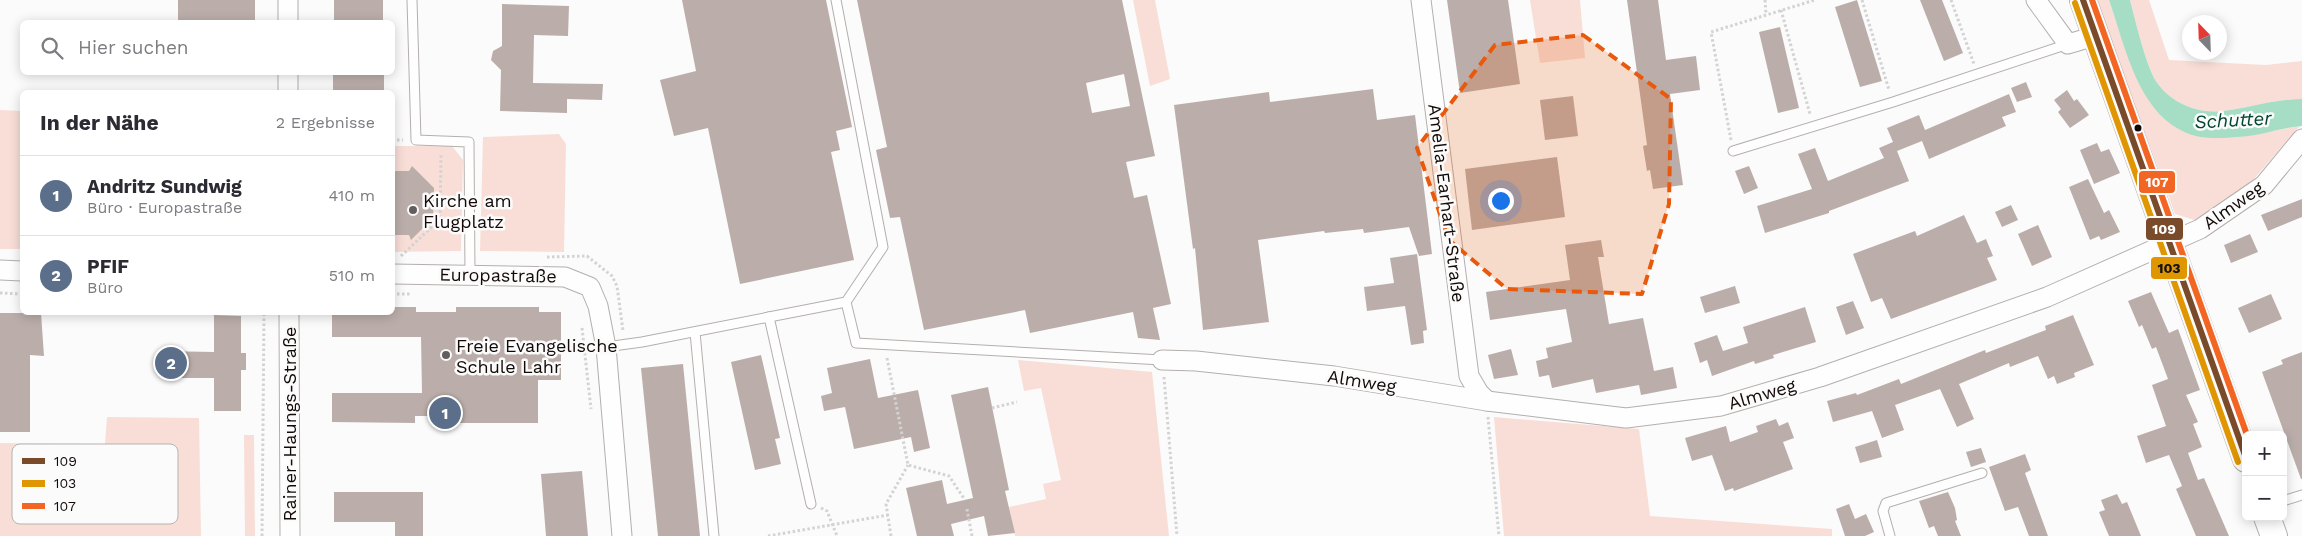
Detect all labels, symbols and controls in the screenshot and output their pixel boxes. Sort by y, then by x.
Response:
north arrow [2182,15,2227,60]
search box [20,20,395,75]
icon: search [38,34,66,62]
text: Hier suchen [78,36,189,59]
street label: Amelia-Earhart-Straße [1424,103,1470,303]
water label: Schutter [2194,106,2273,134]
text: In der Nähe [40,110,159,135]
text: 2 Ergebnisse [276,113,375,132]
unlabelled marker [2133,123,2143,133]
line badge: 107 [2138,170,2176,194]
text: 107 [2145,174,2169,190]
text: Andritz Sundwig [87,175,242,198]
street label: Almweg [2199,176,2268,233]
text: 1 [53,186,59,205]
text: 410 m [329,186,375,205]
your location [1488,188,1514,214]
place label: Kirche am Flugplatz [423,190,512,232]
text: Büro · Europastraße [87,198,242,217]
marker: Kirche am Flugplatz [407,204,419,216]
line badge: 109 [2145,217,2184,241]
text: 109 [2152,221,2176,237]
text: PFIF [87,255,129,278]
line badge: 103 [2150,256,2188,280]
text: 103 [2157,260,2181,276]
street label: Europastraße [439,263,557,287]
text: 2 [51,266,61,285]
text: 510 m [329,266,375,285]
text: Büro [87,278,123,297]
street label: Rainer-Haungs-Straße [279,327,300,521]
place label: Freie Evangelische Schule Lahr [456,335,618,377]
pin: 2 [155,344,187,382]
marker: Freie Evangelische Schule Lahr [440,349,452,361]
street label: Almweg [1326,365,1398,397]
street label: Almweg [1726,374,1799,414]
pin: 1 [429,394,461,432]
map controls [2242,431,2287,521]
button: + [2242,431,2287,476]
legend [12,444,178,524]
text: 109 [54,453,77,469]
text: 103 [54,475,76,491]
button: − [2242,476,2287,521]
text: 107 [54,498,76,514]

